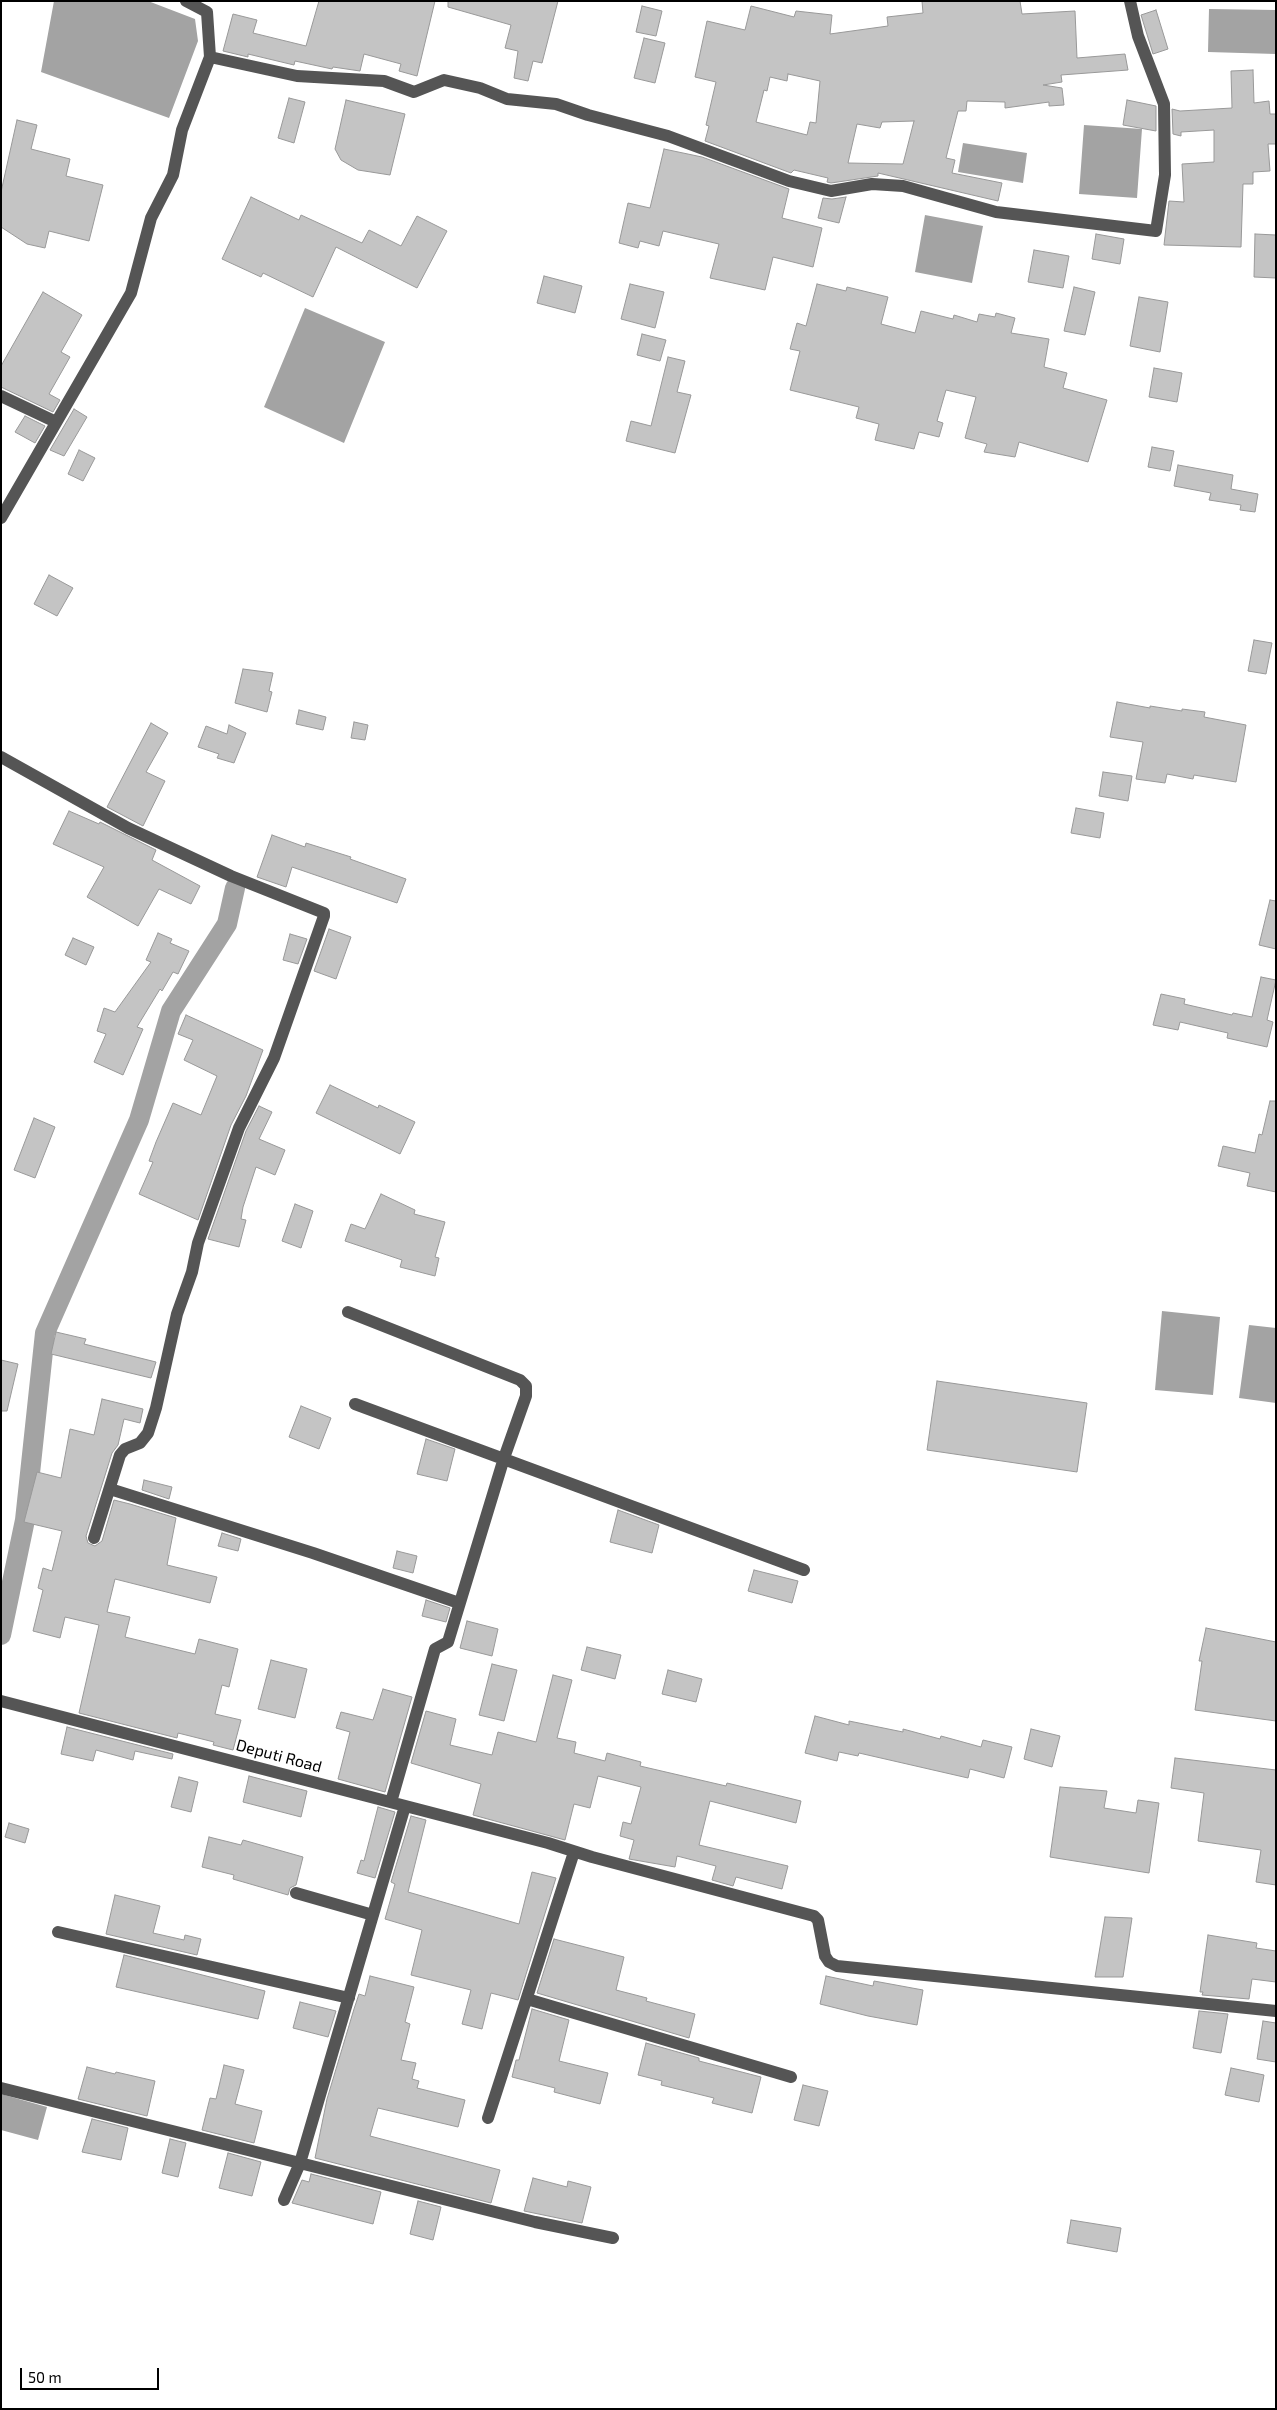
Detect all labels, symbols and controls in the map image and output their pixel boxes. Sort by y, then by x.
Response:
street label: Deputi Road [234,1735,324,1777]
scale bar [22,2358,161,2390]
text: 50 m [28,2368,62,2386]

